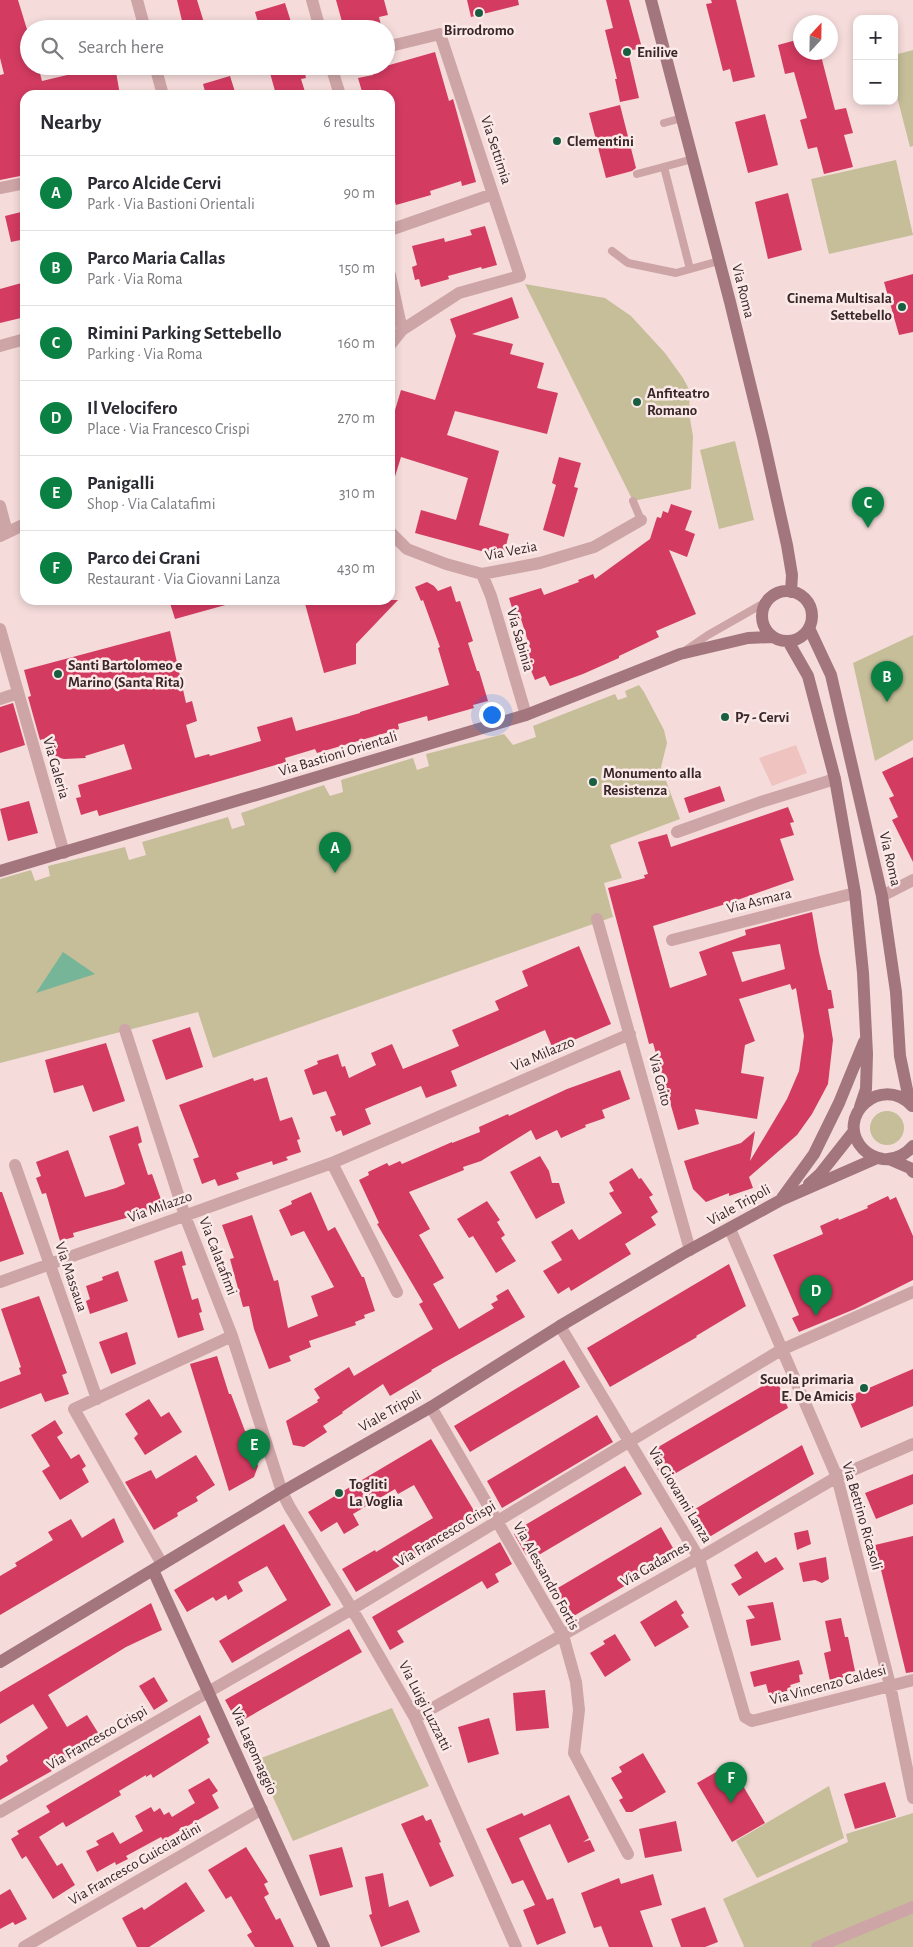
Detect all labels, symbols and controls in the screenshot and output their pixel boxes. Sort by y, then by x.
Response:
marker: Birrodromo [473,7,485,19]
north arrow [793,15,838,60]
map controls [853,15,898,105]
button: + [853,15,898,60]
search box [20,20,395,75]
place label: Birrodromo [444,23,514,38]
icon: search [38,34,66,62]
text: Search here [78,38,164,57]
place label: Enilive [637,45,678,60]
marker: Enilive [621,46,633,58]
button: − [853,60,898,105]
text: Nearby [40,112,101,133]
text: 6 results [323,114,375,130]
street label: Via Settimia [478,114,514,186]
place label: Clementini [567,134,634,149]
marker: Clementini [551,135,563,147]
text: Parco Alcide Cervi [87,174,222,193]
text: A [51,185,61,201]
text: 90 m [344,185,375,201]
text: Park · Via Bastioni Orientali [87,196,255,212]
text: Parco Maria Callas [87,249,225,268]
text: B [51,260,61,276]
text: 150 m [339,260,375,276]
street label: Via Roma [729,262,757,320]
text: Park · Via Roma [87,271,183,287]
place label: Cinema Multisala Settebello [787,291,892,323]
marker: Cinema Multisala Settebello [896,301,908,313]
text: Rimini Parking Settebello [87,324,282,343]
text: C [52,335,60,351]
text: 160 m [338,335,375,351]
text: Parking · Via Roma [87,346,203,362]
place label: Anfiteatro Romano [647,386,710,418]
marker: Anfiteatro Romano [631,396,643,408]
text: Il Velocifero [87,399,178,418]
text: D [51,410,61,426]
text: 270 m [337,410,375,426]
text: Place · Via Francesco Crispi [87,421,250,437]
text: Panigalli [87,474,154,493]
text: E [52,485,60,501]
text: 310 m [339,485,375,501]
pin: C [852,487,884,528]
text: Shop · Via Calatafimi [87,496,216,512]
street label: Via Vezia [484,539,538,563]
text: Parco dei Grani [87,549,201,568]
text: F [52,560,60,576]
text: 430 m [337,560,375,576]
text: Restaurant · Via Giovanni Lanza [87,571,280,587]
street label: Via Sabinia [504,607,536,673]
place label: Santi Bartolomeo e Marino (Santa Rita) [68,658,185,690]
pin: B [871,661,903,702]
marker: Santi Bartolomeo e Marino (Santa Rita) [52,668,64,680]
your location [479,702,505,728]
place label: P7 - Cervi [735,710,789,725]
marker: P7 - Cervi [719,711,731,723]
street label: Via Bastioni Orientali [277,729,399,779]
street label: Via Galeria [40,736,72,801]
place label: Monumento alla Resistenza [603,766,702,798]
marker: Monumento alla Resistenza [587,776,599,788]
street label: Via Roma [876,830,904,888]
pin: A [319,832,351,873]
street label: Via Asmara [725,886,793,916]
street label: Via Milazzo [509,1034,577,1074]
street label: Via Goito [646,1052,674,1108]
street label: Viale Tripoli [705,1182,773,1228]
street label: Via Milazzo [126,1188,194,1226]
street label: Via Calatafimi [196,1215,240,1297]
street label: Via Massaua [52,1240,90,1314]
pin: D [800,1275,832,1316]
place label: Scuola primaria E. De Amicis [760,1372,854,1404]
marker: Scuola primaria E. De Amicis [858,1382,870,1394]
street label: Viale Tripoli [356,1387,424,1435]
pin: E [238,1429,270,1470]
street label: Via Giovanni Lanza [645,1444,715,1546]
street label: Via Bettino Ricasoli [839,1460,885,1572]
place label: Togliti La Voglia [349,1477,403,1509]
marker: Togliti La Voglia [333,1487,345,1499]
street label: Via Francesco Crispi [394,1498,498,1570]
street label: Via Alessandro Fortis [510,1520,582,1632]
street label: Via Gadames [618,1538,692,1590]
street label: Via Luigi Luzzatti [396,1659,454,1753]
street label: Via Vincenzo Caldesi [768,1662,888,1708]
street label: Via Francesco Crispi [44,1703,150,1773]
street label: Via Lagomaggio [228,1705,280,1797]
pin: F [715,1762,747,1803]
street label: Via Francesco Guicciardini [66,1820,204,1908]

